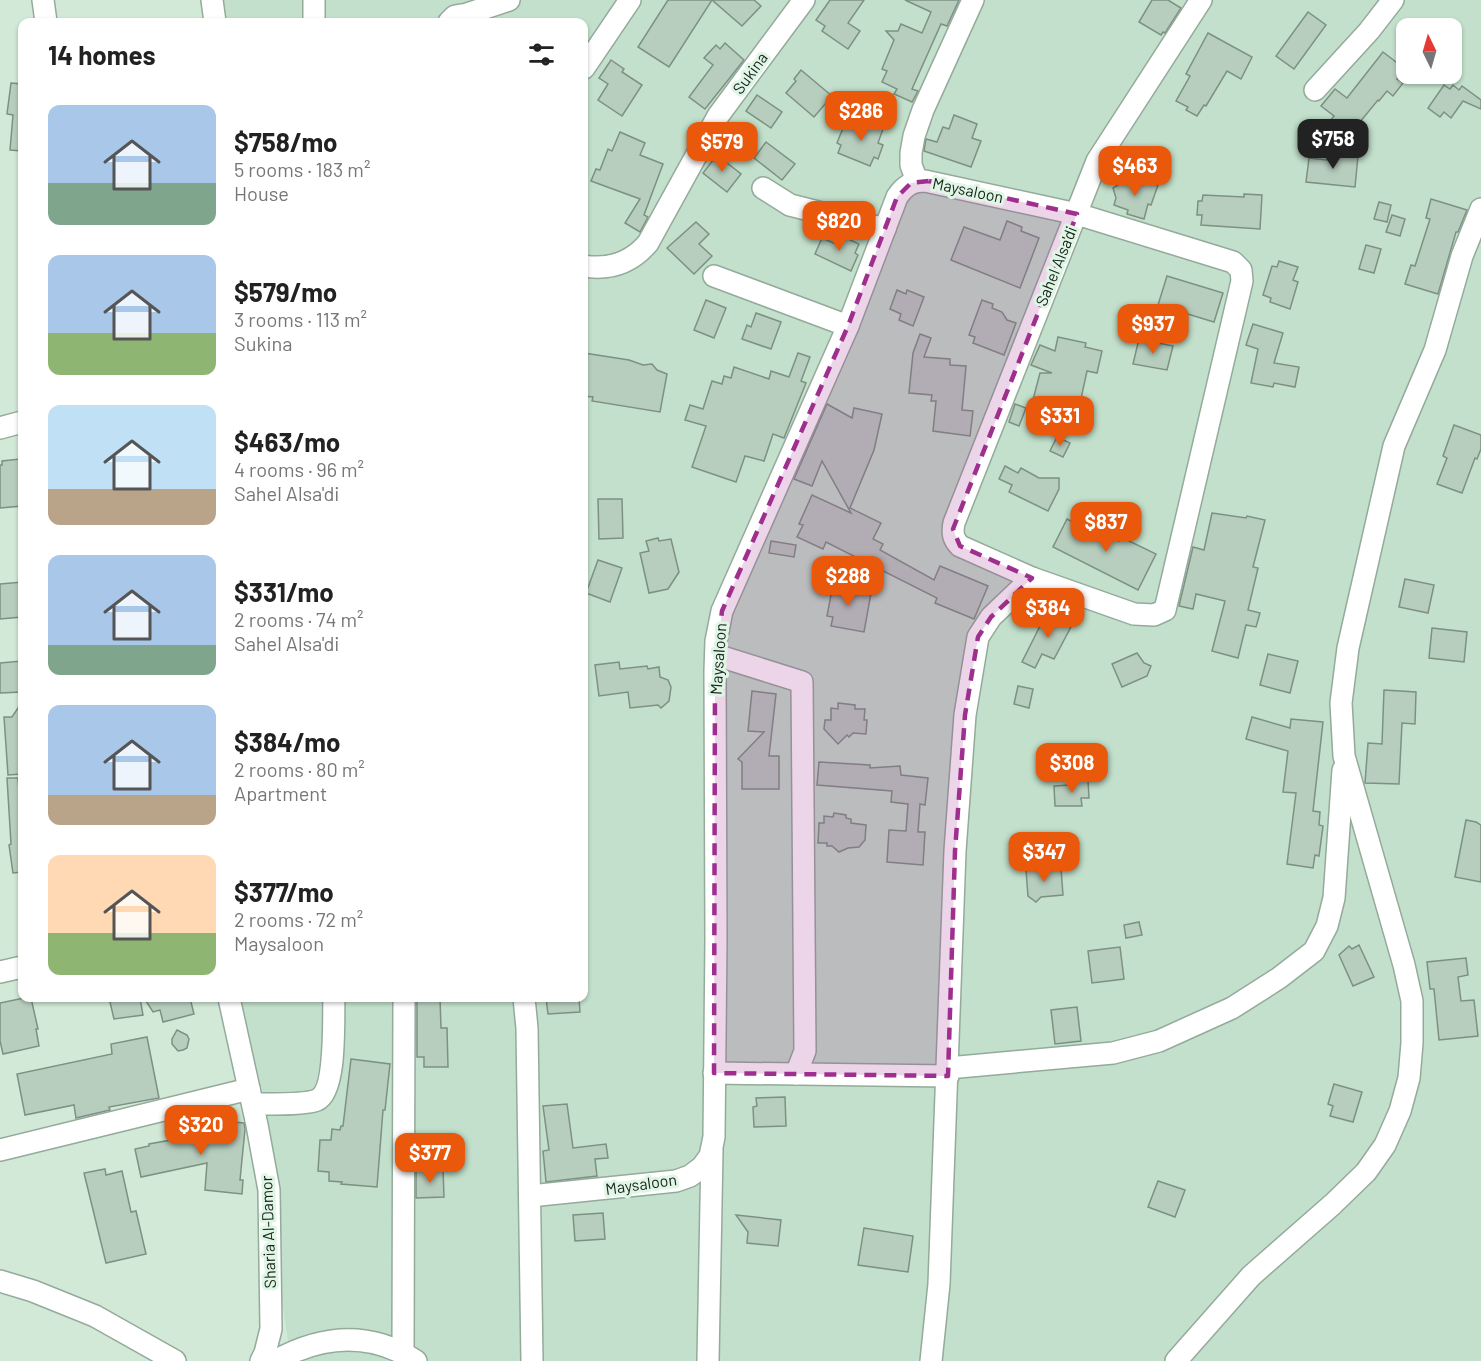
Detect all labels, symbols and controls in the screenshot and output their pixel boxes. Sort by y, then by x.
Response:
north arrow [1396,18,1462,84]
map controls [1396,18,1462,84]
icon: filters [525,38,558,71]
text: 14 homes [48,39,155,70]
street label: Sukina [728,48,771,97]
pin: $286 [825,91,897,142]
text: $286 [839,98,883,122]
pin: $758 [1297,119,1369,170]
pin: $579 [686,122,758,173]
text: $758/mo [234,126,338,157]
text: $758 [1312,126,1354,150]
icon: home [96,129,168,201]
text: $579 [701,129,743,153]
pin: $463 [1099,146,1171,197]
text: $463 [1112,153,1158,177]
text: 5 rooms · 183 m² [234,157,370,181]
street label: Maysaloon [931,173,1005,206]
text: House [234,181,289,205]
pin: $820 [803,201,875,252]
text: $820 [817,208,861,232]
street label: Sahel Alsa'di [1031,223,1080,308]
text: $579/mo [234,276,337,307]
icon: home [96,279,168,351]
pin: $937 [1117,304,1189,355]
text: 3 rooms · 113 m² [234,307,367,331]
text: $937 [1132,311,1174,335]
text: Sukina [234,331,293,355]
pin: $331 [1024,396,1096,447]
text: $331 [1040,403,1080,427]
text: $463/mo [234,426,340,457]
icon: home [96,429,168,501]
text: 4 rooms · 96 m² [234,457,364,481]
text: Sahel Alsa'di [234,481,339,505]
pin: $837 [1070,502,1142,553]
text: $837 [1085,509,1127,533]
pin: $288 [812,556,884,607]
text: $288 [826,563,870,587]
text: $331/mo [234,576,334,607]
icon: home [96,579,168,651]
pin: $384 [1012,588,1084,639]
text: $384 [1025,595,1071,619]
text: 2 rooms · 74 m² [234,607,364,631]
street label: Maysaloon [706,622,729,696]
text: Sahel Alsa'di [234,631,339,655]
text: $384/mo [234,726,340,757]
icon: home [96,729,168,801]
pin: $308 [1036,743,1108,794]
text: $308 [1050,750,1094,774]
text: 2 rooms · 80 m² [234,757,365,781]
text: Apartment [234,781,327,805]
pin: $347 [1008,832,1080,883]
text: $347 [1023,839,1065,863]
text: $377/mo [234,876,334,907]
icon: home [96,879,168,951]
text: 2 rooms · 72 m² [234,907,363,931]
text: Maysaloon [234,931,324,955]
pin: $320 [165,1105,237,1156]
text: $320 [179,1112,223,1136]
pin: $377 [394,1133,466,1184]
text: $377 [409,1140,451,1164]
street label: Maysaloon [604,1169,678,1198]
street label: Sharia Al-Damor [256,1175,279,1289]

